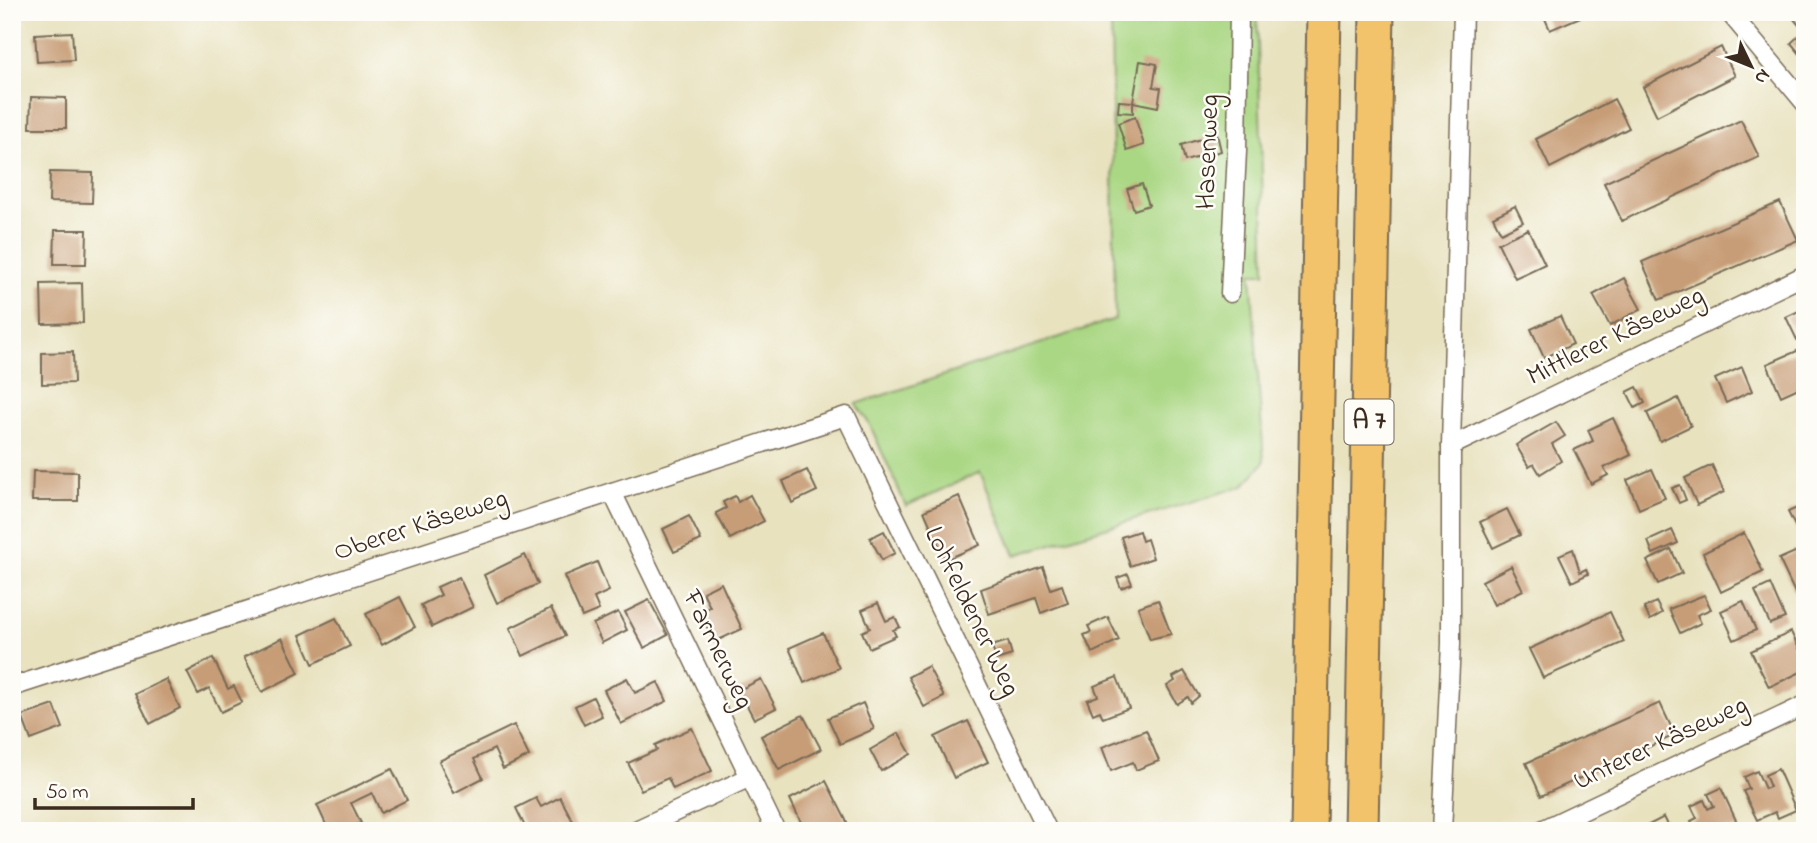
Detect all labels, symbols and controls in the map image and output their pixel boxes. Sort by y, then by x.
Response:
north arrow [1716,32,1786,102]
text: N [1747,62,1776,90]
street label: Hasenweg [1186,94,1232,210]
street label: Mittlerer Käseweg [1520,276,1712,398]
road number: A 7 [1344,400,1394,444]
street label: Oberer Käseweg [329,479,513,573]
street label: Lohfeldener Weg [912,520,1030,704]
street label: Farmerweg [670,582,764,717]
street label: Unterer Käseweg [1567,686,1755,802]
scale bar [35,766,192,810]
text: 50 m [46,778,89,808]

